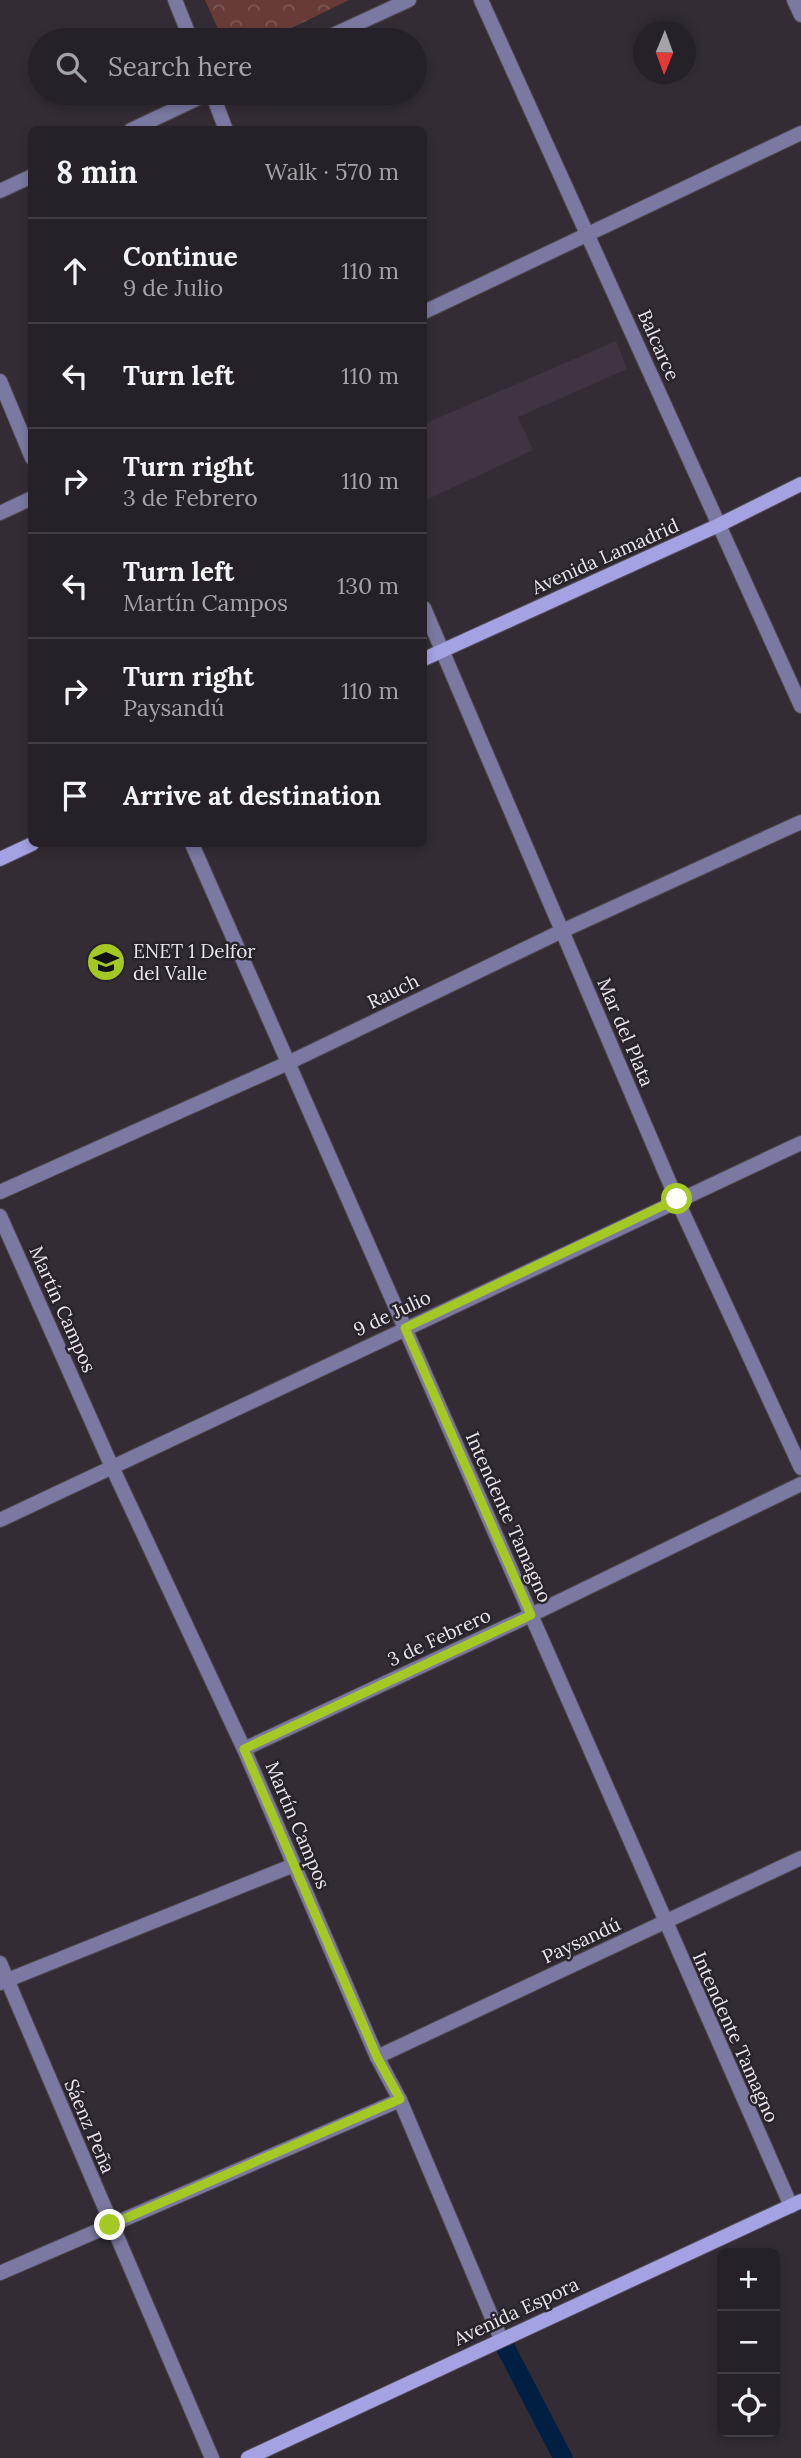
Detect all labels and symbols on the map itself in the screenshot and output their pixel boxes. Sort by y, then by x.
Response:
north arrow [633,21,696,84]
street label: Balcarce [633,306,685,384]
street label: Avenida Lamadrid [527,513,682,600]
place label: ENET 1 Delfor del Valle [133,939,256,985]
school or university icon: ENET 1 Delfor del Valle [85,941,127,983]
street label: Rauch [363,968,423,1014]
street label: Mar del Plata [592,974,660,1090]
route start [661,1183,692,1214]
street label: Martín Campos [24,1242,102,1376]
street label: 9 de Julio [349,1285,435,1341]
street label: Intendente Tamagno [461,1428,557,1606]
street label: 3 de Febrero [383,1603,495,1671]
street label: Martín Campos [260,1758,336,1893]
street label: Paysandú [538,1911,624,1969]
street label: Intendente Tamagno [688,1948,784,2126]
street label: Sáenz Peña [59,2075,121,2177]
route end [94,2209,125,2240]
street label: Avenida Espora [449,2271,583,2351]

